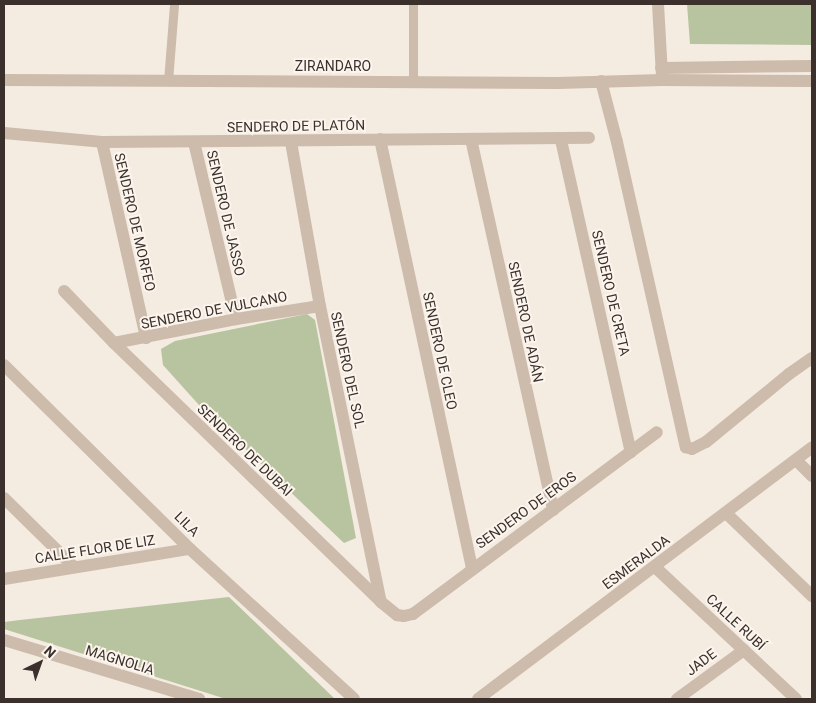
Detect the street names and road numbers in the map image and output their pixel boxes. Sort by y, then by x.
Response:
street label: ZIRANDARO [295,58,371,74]
street label: SENDERO DE PLATÓN [227,116,365,136]
street label: SENDERO DE JASSO [203,148,249,278]
street label: SENDERO DE MORFEO [111,151,159,293]
street label: SENDERO DE CRETA [588,228,634,358]
street label: SENDERO DE ADÁN [505,260,547,384]
street label: SENDERO DE VULCANO [139,288,289,332]
street label: SENDERO DE CLEO [419,291,461,411]
street label: SENDERO DEL SOL [327,310,369,430]
street label: SENDERO DE DUBAI [194,400,296,500]
street label: SENDERO DE EROS [472,468,580,552]
street label: LILA [171,508,203,540]
street label: CALLE FLOR DE LIZ [34,531,156,567]
street label: ESMERALDA [599,531,673,593]
street label: CALLE RUBÍ [703,590,769,654]
street label: MAGNOLIA [84,642,156,678]
street label: JADE [682,645,720,679]

